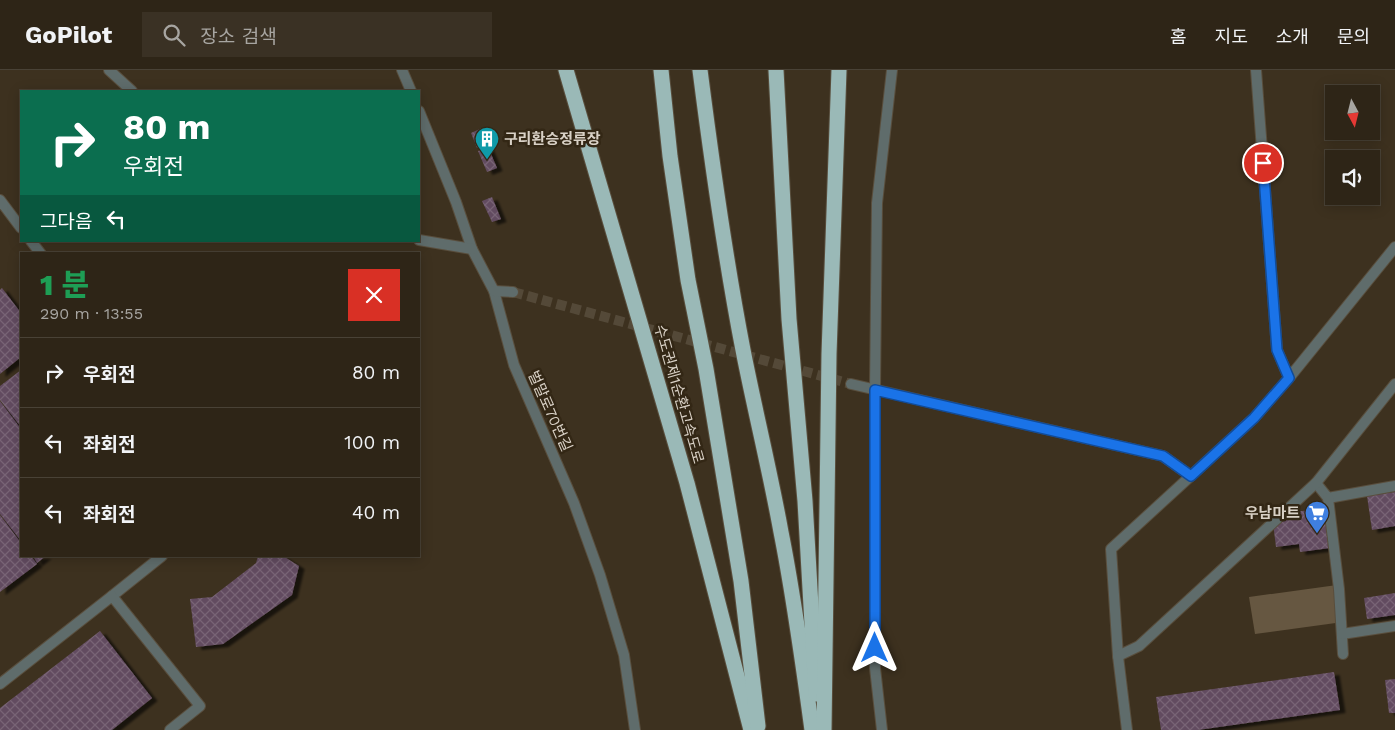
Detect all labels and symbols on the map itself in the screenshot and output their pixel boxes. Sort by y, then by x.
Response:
north arrow [1325,85,1380,140]
building icon: 구리환승정류장 [474,126,500,160]
place label: 구리환승정류장 [504,130,601,148]
pin [1242,142,1284,184]
street label: 수도권제1순환고속도로 [651,322,707,466]
street label: 벌말로70번길 [524,368,576,454]
supermarket icon: 우남마트 [1304,500,1330,534]
place label: 우남마트 [1245,504,1300,522]
position arrow [848,621,900,673]

